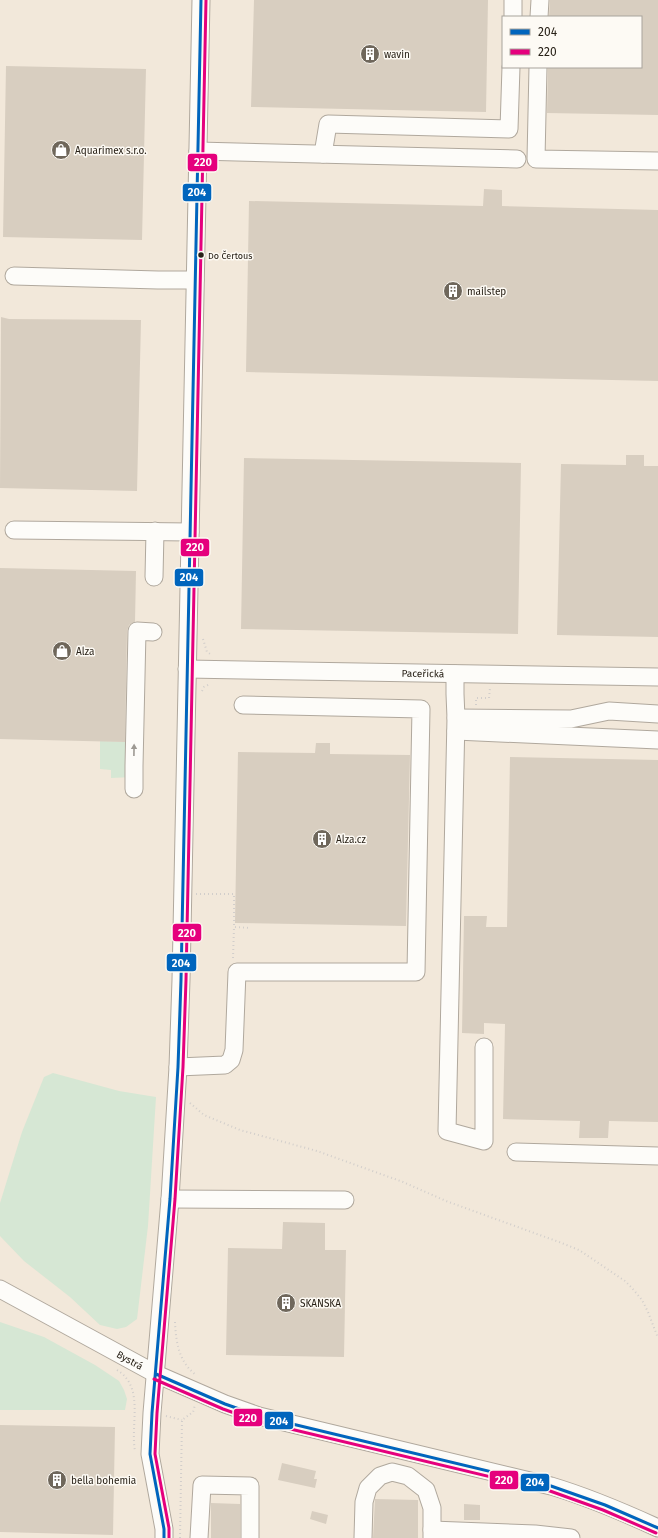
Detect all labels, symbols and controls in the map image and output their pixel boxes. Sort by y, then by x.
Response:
legend [502,16,642,68]
text: 204 [538,25,558,39]
building icon: wavin [359,43,381,65]
text: 220 [538,45,557,59]
place label: wavin [384,49,410,61]
shop icon: Aquarimex s.r.o. [50,139,72,161]
place label: Aquarimex s.r.o. [75,145,147,157]
line badge: 220 [187,153,218,172]
text: 220 [194,156,212,169]
line badge: 204 [182,183,212,202]
text: 204 [188,186,206,199]
marker: Do Čertous [196,250,206,260]
place label: Do Čertous [208,250,253,261]
building icon: mailstep [442,280,464,302]
place label: mailstep [467,286,506,298]
line badge: 220 [180,538,210,557]
text: 220 [186,541,204,554]
line badge: 204 [174,568,204,587]
text: 204 [180,571,198,584]
shop icon: Alza [51,640,73,662]
place label: Alza [76,646,94,658]
street label: Paceřická [402,668,444,680]
one-way arrow [131,743,137,756]
building icon: Alza.cz [311,828,333,850]
place label: Alza.cz [336,834,367,846]
line badge: 220 [172,923,202,942]
text: 220 [178,927,196,940]
line badge: 204 [166,953,197,972]
text: 204 [172,957,190,970]
building icon: SKANSKA [275,1292,297,1314]
place label: SKANSKA [300,1298,341,1310]
street label: Bystrá [114,1349,145,1373]
line badge: 220 [233,1408,263,1427]
line badge: 204 [264,1411,294,1430]
text: 220 [239,1412,257,1425]
text: 204 [270,1415,288,1428]
building icon: bella bohemia [46,1469,68,1491]
line badge: 220 [489,1470,519,1490]
line badge: 204 [520,1473,550,1492]
text: 220 [495,1474,513,1487]
place label: bella bohemia [71,1475,136,1487]
text: 204 [526,1476,544,1489]

